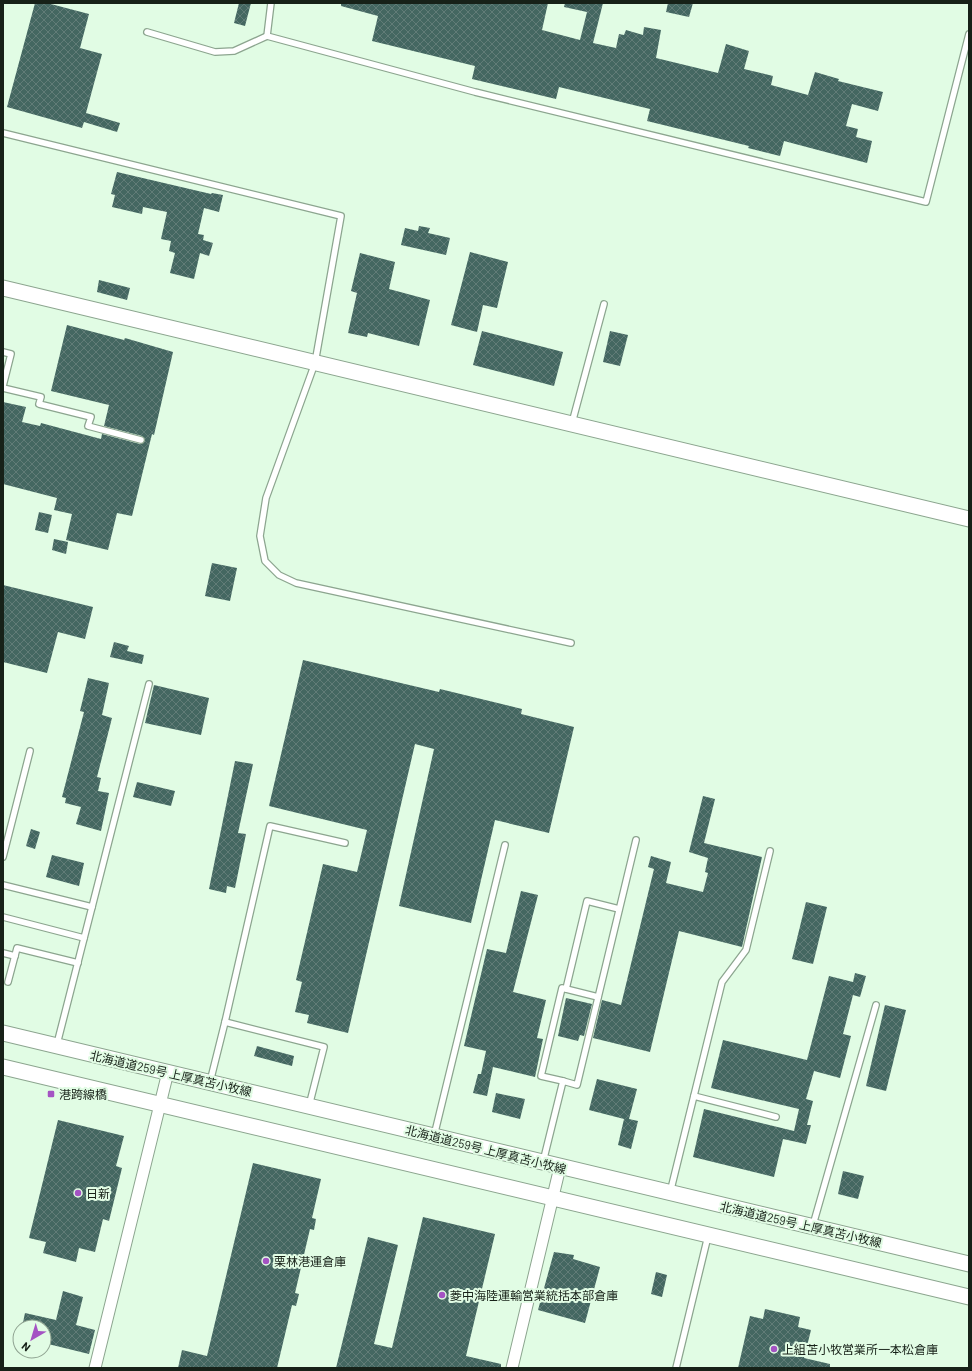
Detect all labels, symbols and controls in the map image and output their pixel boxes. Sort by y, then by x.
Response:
street label: 北海道道259号 上厚真苫小牧線 [89,1048,253,1098]
place label: 港跨線橋 [59,1087,107,1101]
marker: 港跨線橋 [46,1089,56,1099]
street label: 北海道道259号 上厚真苫小牧線 [404,1122,568,1176]
place label: 日新 [86,1186,110,1200]
marker: 日新 [73,1188,83,1198]
street label: 北海道道259号 上厚真苫小牧線 [719,1199,883,1249]
place label: 栗林港運倉庫 [274,1254,346,1268]
marker: 栗林港運倉庫 [261,1256,271,1266]
place label: 菱中海陸運輸営業統括本部倉庫 [450,1288,618,1302]
marker: 菱中海陸運輸営業統括本部倉庫 [437,1290,447,1300]
north arrow [12,1319,52,1359]
text: N [19,1340,32,1355]
place label: 上組苫小牧営業所一本松倉庫 [782,1342,938,1356]
marker: 上組苫小牧営業所一本松倉庫 [769,1344,779,1354]

